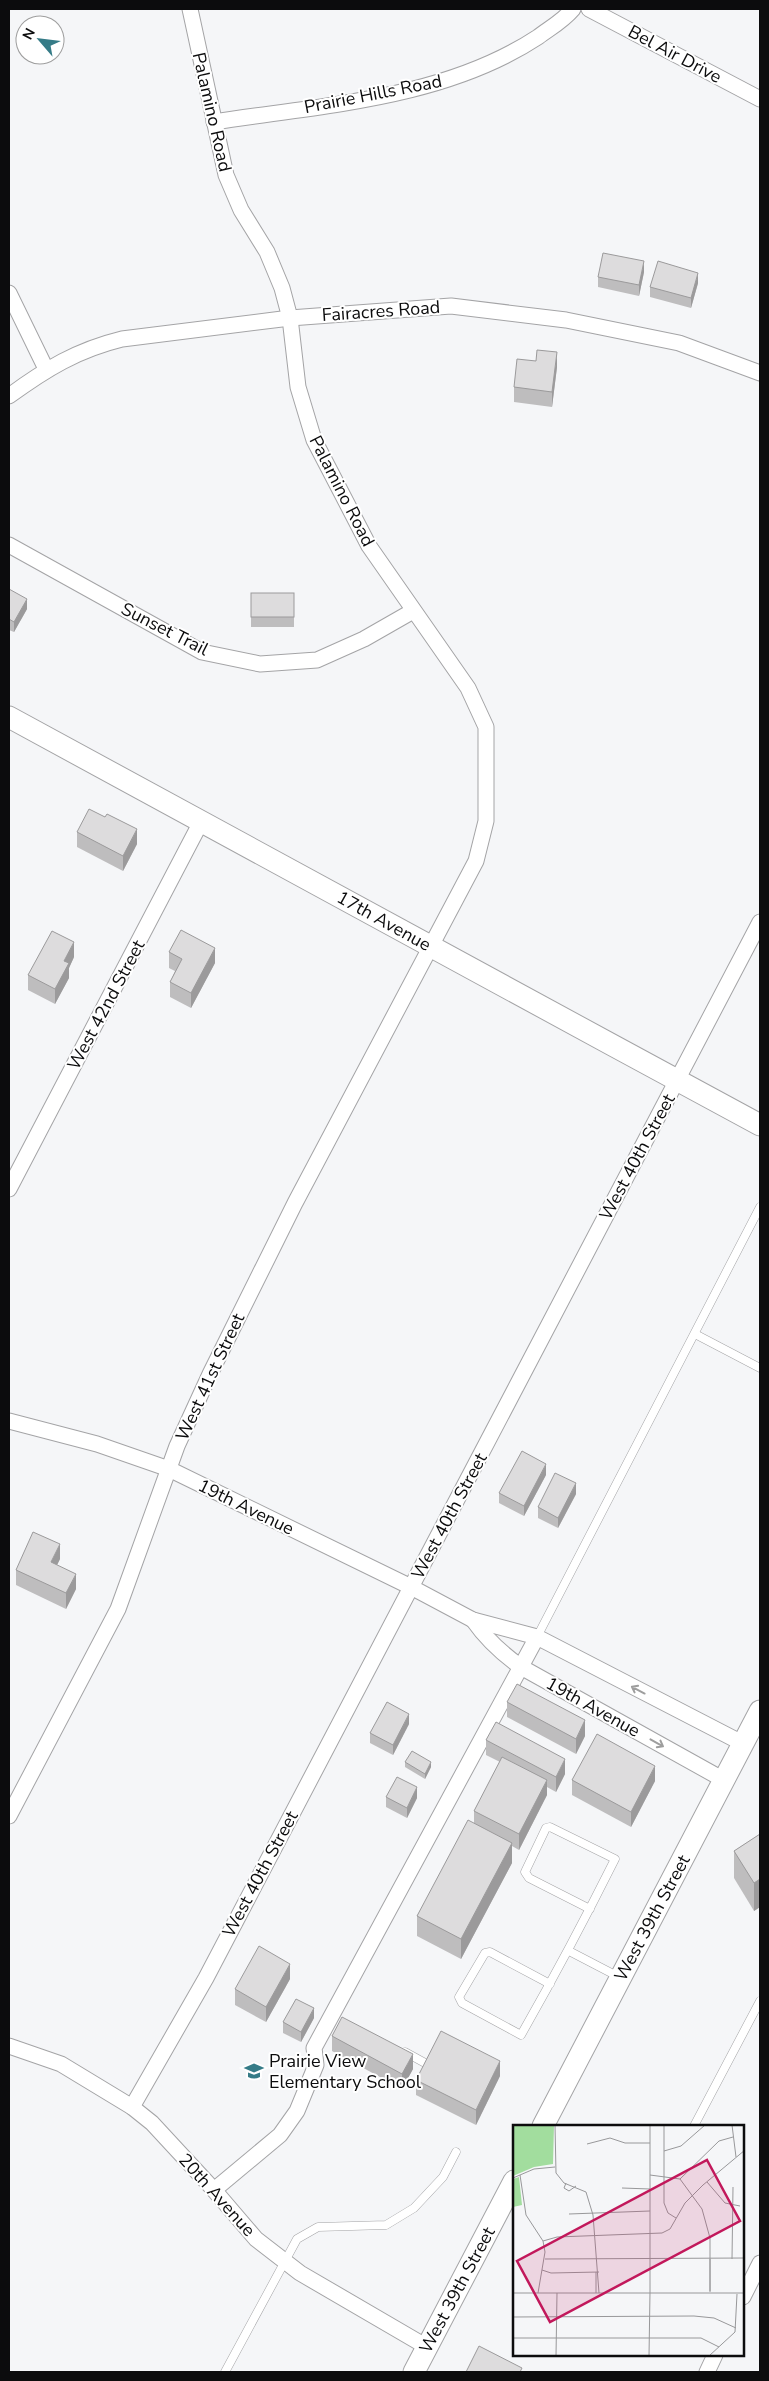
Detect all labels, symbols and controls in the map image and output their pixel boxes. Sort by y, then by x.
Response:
north arrow [15,15,65,65]
street label: Bel Air Drive [624,19,726,89]
text: N [18,25,40,43]
street label: Palamino Road [187,50,237,174]
street label: Prairie Hills Road [302,69,444,119]
street label: Fairacres Road [321,295,441,327]
street label: Palamino Road [304,431,380,551]
street label: Sunset Trail [117,597,214,662]
street label: 17th Avenue [333,885,435,957]
street label: West 42nd Street [62,935,151,1074]
street label: West 40th Street [594,1089,681,1224]
street label: West 41st Street [170,1309,250,1445]
street label: West 40th Street [406,1448,493,1583]
street label: 19th Avenue [194,1473,298,1541]
street label: 19th Avenue [542,1671,644,1743]
one-way arrow [632,1684,646,1694]
one-way arrow [649,1738,663,1748]
street label: West 40th Street [217,1806,304,1941]
street label: West 39th Street [609,1850,696,1985]
place label: Prairie View Elementary School [269,2049,422,2094]
school or university icon: Prairie View Elementary School [243,2060,265,2082]
inset map [513,2125,744,2356]
street label: 20th Avenue [173,2148,261,2242]
street label: West 39th Street [414,2222,501,2357]

